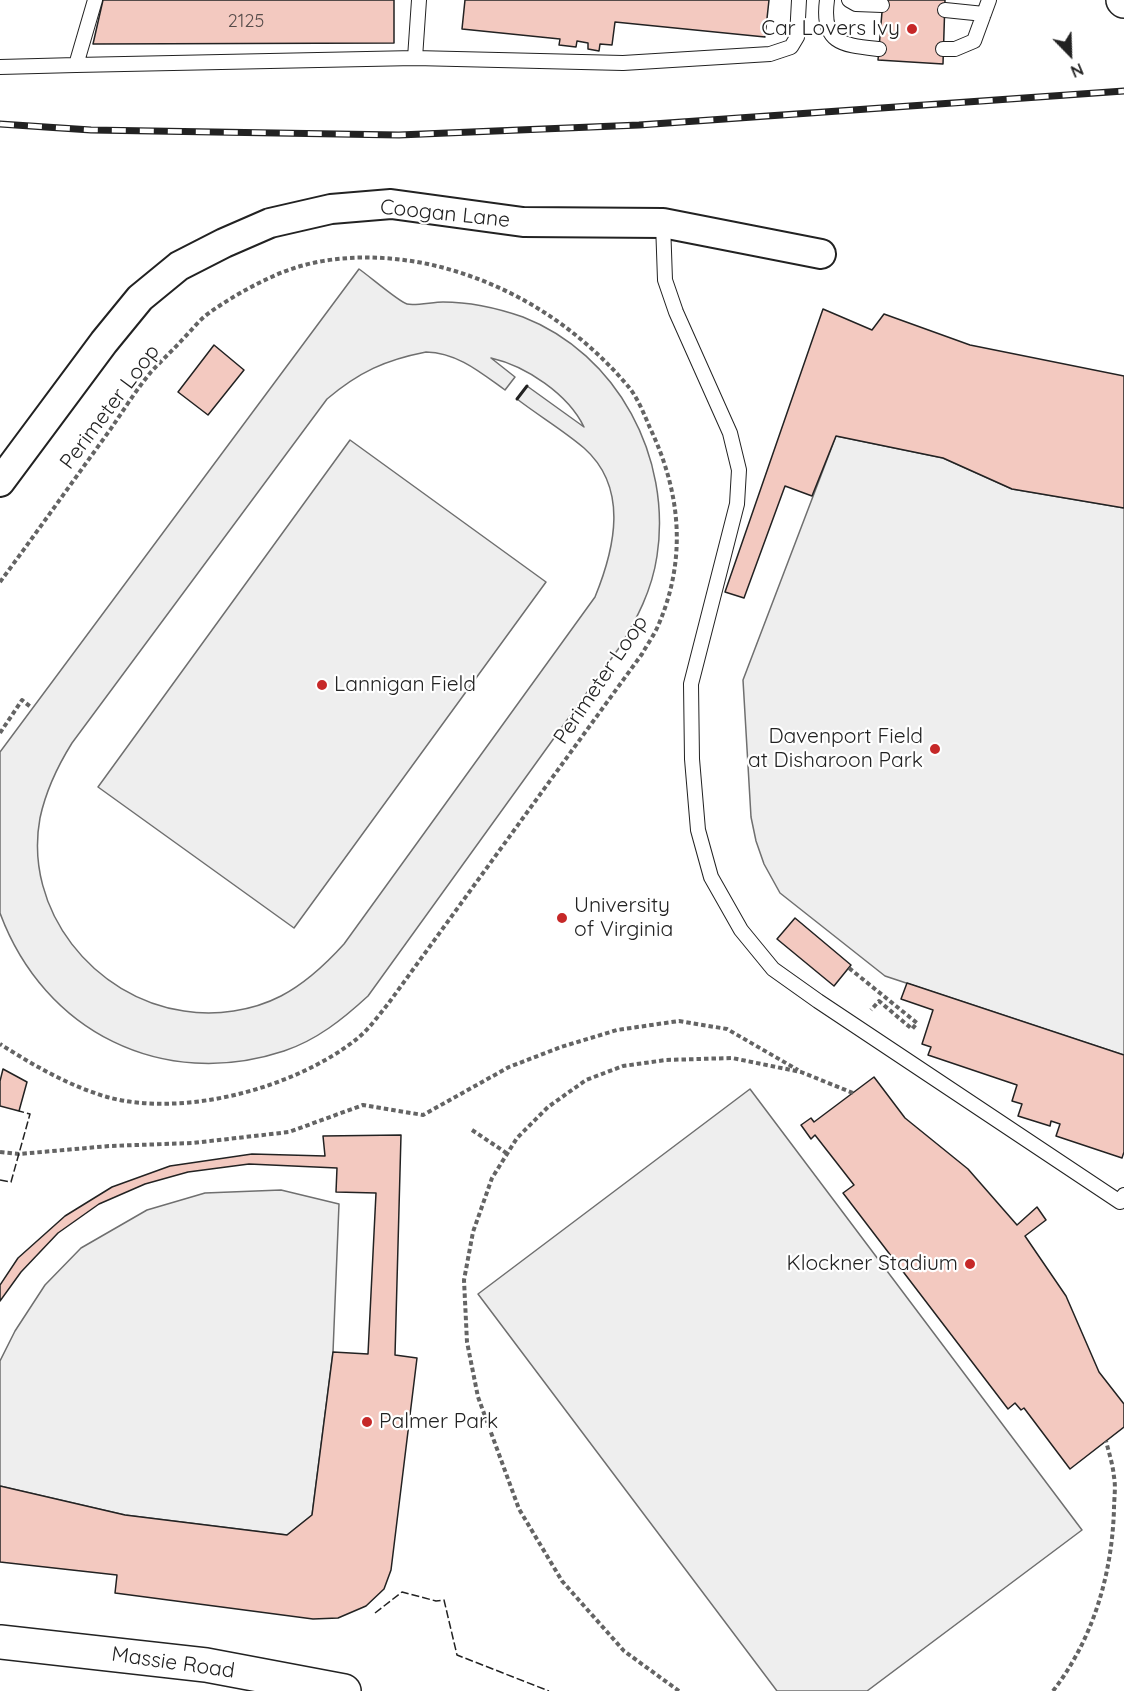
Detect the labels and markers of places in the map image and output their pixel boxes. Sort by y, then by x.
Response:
place label: Car Lovers Ivy [761,16,900,42]
marker: Car Lovers Ivy [905,22,919,36]
place label: Lannigan Field [334,672,476,698]
marker: Lannigan Field [315,678,329,692]
place label: Davenport Field at Disharoon Park [748,724,923,774]
marker: Davenport Field at Disharoon Park [928,742,942,756]
place label: University of Virginia [574,893,673,943]
marker: University of Virginia [555,911,569,925]
place label: Klockner Stadium [787,1251,958,1277]
marker: Klockner Stadium [963,1257,977,1271]
place label: Palmer Park [379,1409,498,1435]
marker: Palmer Park [360,1415,374,1429]

